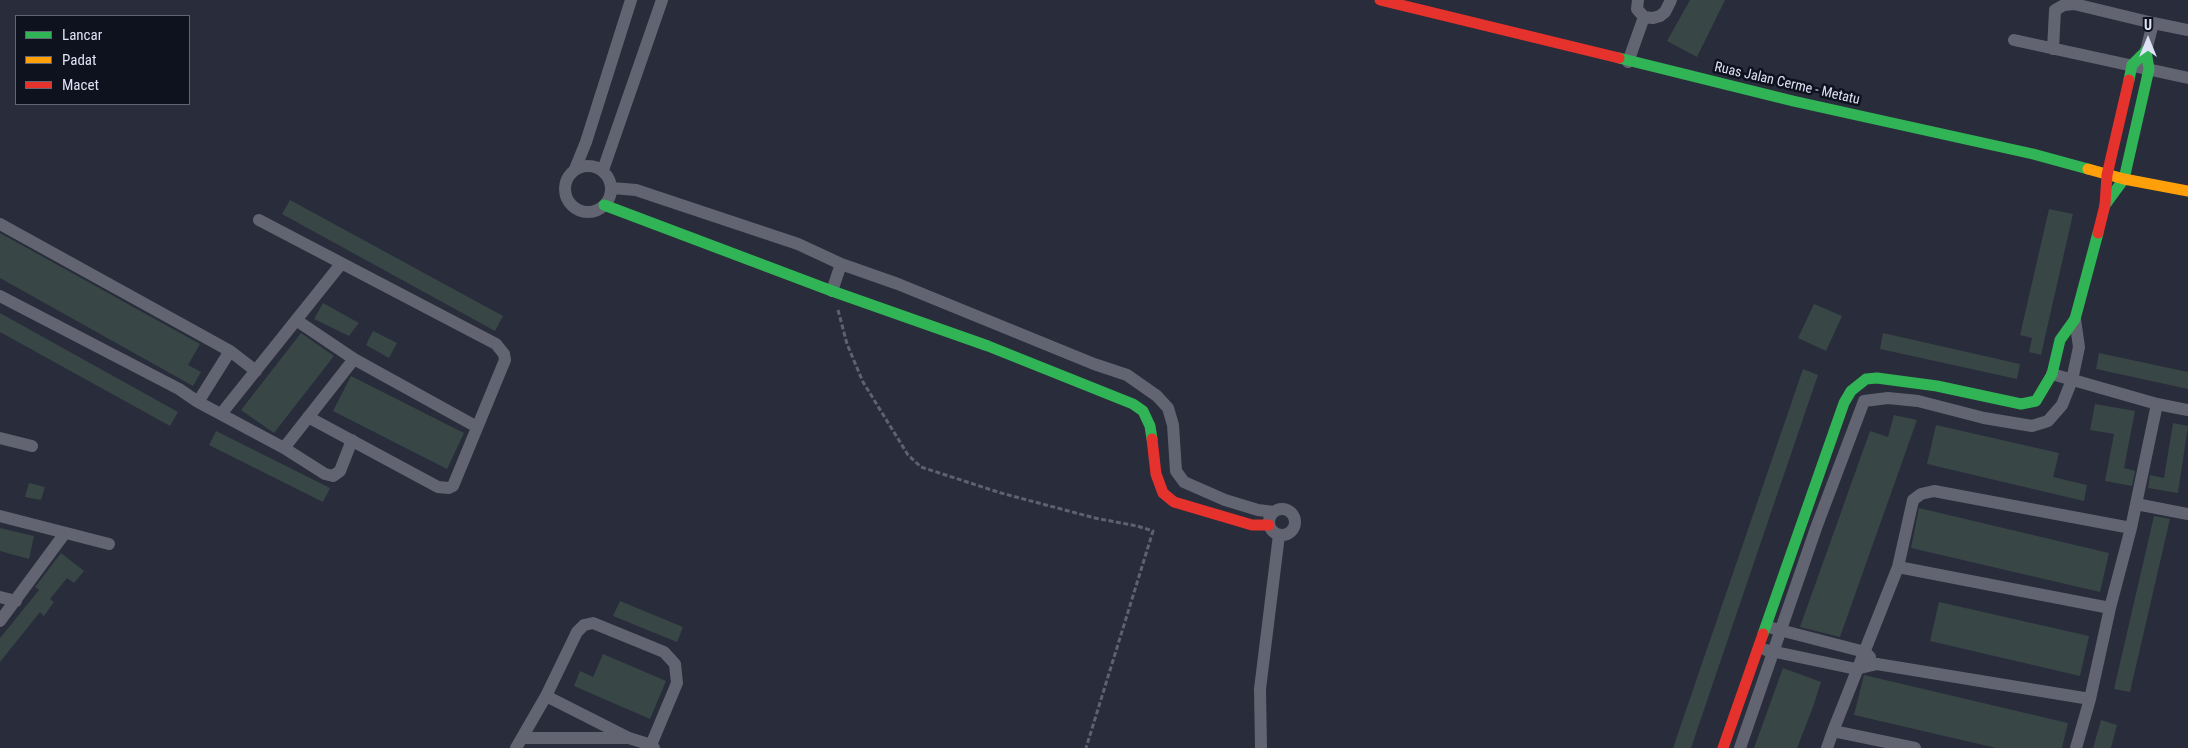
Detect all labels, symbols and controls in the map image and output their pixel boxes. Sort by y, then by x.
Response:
legend [15,15,190,105]
north arrow [2123,15,2173,65]
text: U [2144,17,2152,33]
text: Lancar [62,26,102,44]
text: Padat [62,51,96,69]
street label: Ruas Jalan Cerme - Metatu [1713,59,1861,109]
text: Macet [62,76,99,94]

